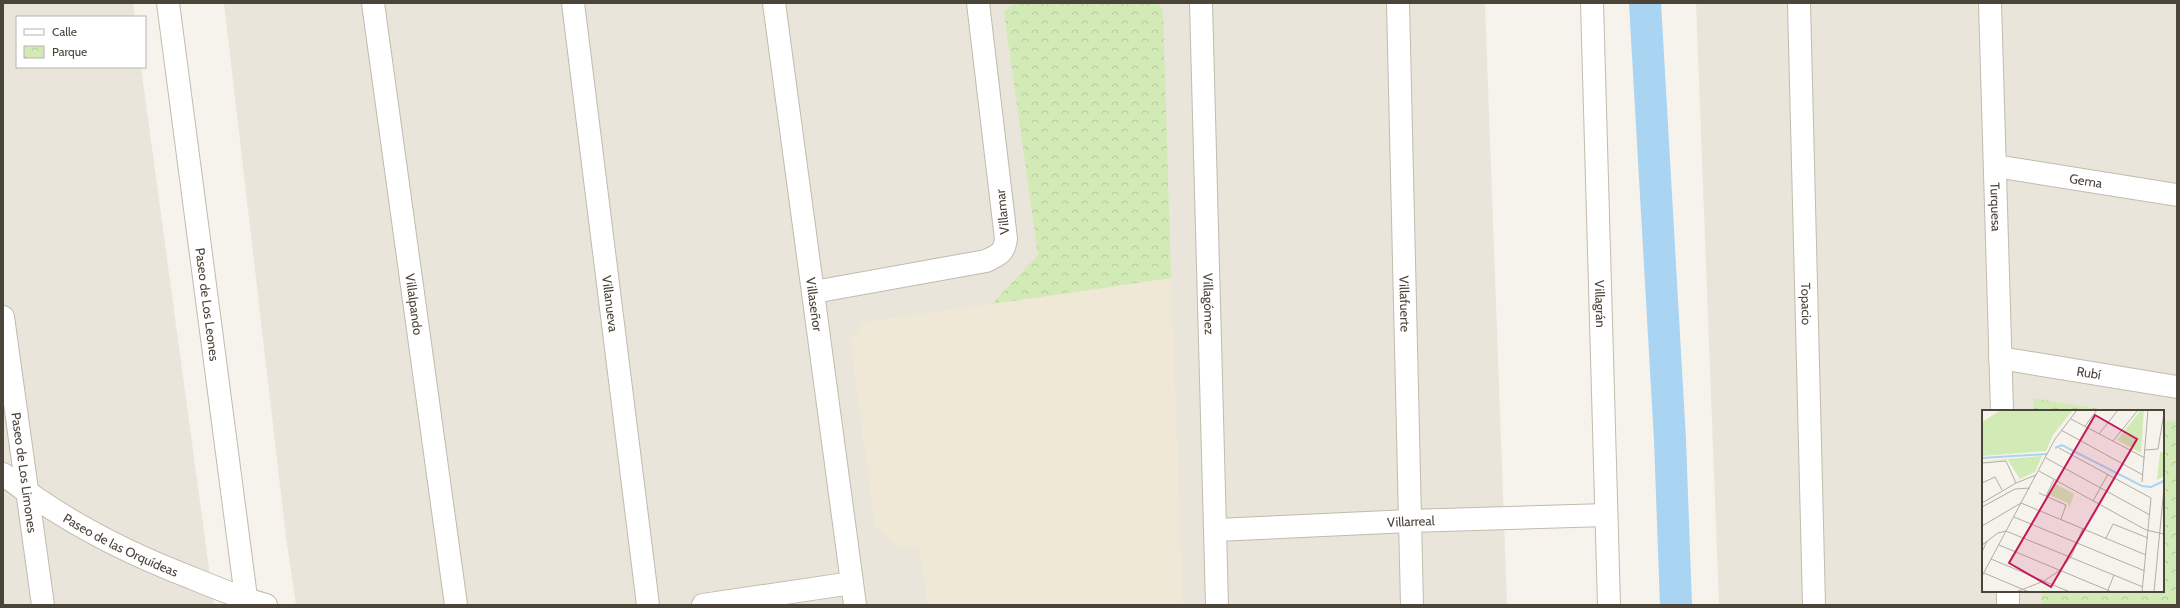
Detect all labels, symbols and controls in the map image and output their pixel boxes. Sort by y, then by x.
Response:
legend [16,16,146,68]
text: Calle [52,24,77,39]
text: Parque [52,44,87,59]
street label: Gema [2068,170,2104,191]
street label: Turquesa [1987,182,2005,232]
street label: Villamar [992,188,1012,235]
street label: Paseo de Los Leones [192,247,223,363]
street label: Villalpando [402,272,427,336]
street label: Villagómez [1200,273,1218,335]
street label: Villanueva [599,274,622,334]
street label: Villafuerte [1396,275,1414,333]
street label: Villaseñor [803,276,826,333]
street label: Villagrán [1592,280,1609,328]
street label: Topacio [1798,283,1815,325]
street label: Rubí [2075,363,2102,382]
inset map [1982,410,2164,592]
street label: Paseo de Los Limones [8,411,41,534]
street label: Paseo de las Orquídeas [60,510,181,580]
street label: Villarreal [1387,512,1435,530]

